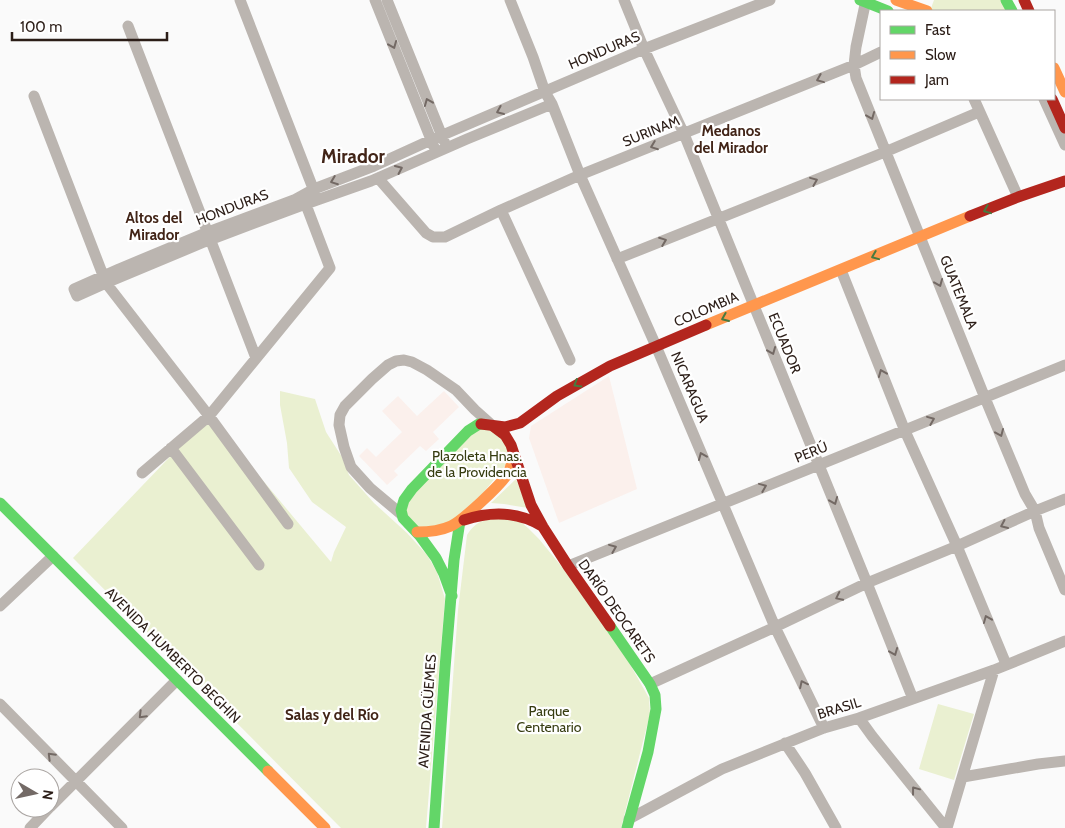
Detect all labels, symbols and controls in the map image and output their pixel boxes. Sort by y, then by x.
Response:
scale bar [12,10,168,42]
legend [880,10,1055,100]
text: 100 m [20,18,62,36]
text: Fast [925,21,950,39]
street label: HONDURAS [565,27,643,73]
one-way arrow [387,40,397,49]
text: Slow [925,46,956,64]
text: Jam [924,71,949,89]
one-way arrow [817,73,825,83]
one-way arrow [424,99,434,107]
one-way arrow [496,104,505,115]
street label: SURINAM [620,111,682,151]
one-way arrow [865,111,875,120]
district label: Medanos del Mirador [694,122,768,157]
one-way arrow [650,140,658,150]
district label: Mirador [321,145,386,168]
one-way arrow [394,164,403,175]
one-way arrow [330,175,339,185]
one-way arrow [809,177,817,187]
street label: HONDURAS [193,185,271,229]
one-way arrow [983,205,991,215]
district label: Altos del Mirador [126,209,182,244]
one-way arrow [658,237,666,247]
one-way arrow [871,250,880,260]
street label: GUATEMALA [936,252,982,332]
one-way arrow [932,278,943,287]
street label: COLOMBIA [671,287,741,331]
street label: ECUADOR [765,310,806,377]
one-way arrow [721,311,730,322]
one-way arrow [767,346,777,354]
street label: NICARAGUA [667,349,713,426]
one-way arrow [878,369,888,378]
one-way arrow [573,378,582,388]
one-way arrow [926,416,934,426]
one-way arrow [994,428,1004,437]
street label: PERÚ [792,437,830,467]
park label: Plazoleta Hnas. de la Providencia [427,447,527,481]
one-way arrow [698,452,709,461]
one-way arrow [758,483,767,493]
one-way arrow [827,496,838,505]
one-way arrow [1000,518,1009,529]
one-way arrow [608,544,617,554]
street label: DARÍO DEOCARETS [575,556,659,666]
street label: AVENIDA HUMBERTO BEGHIN [101,583,245,727]
one-way arrow [835,590,844,601]
one-way arrow [983,615,994,624]
one-way arrow [888,647,898,656]
street label: AVENIDA GÜEMES [414,654,440,768]
one-way arrow [799,681,809,690]
street label: BRASIL [815,693,863,723]
park label: Parque Centenario [517,702,582,736]
district label: Salas y del Río [285,706,379,724]
one-way arrow [139,709,148,718]
one-way arrow [48,752,57,761]
north arrow [10,768,60,818]
one-way arrow [913,787,921,796]
text: N [38,789,58,801]

